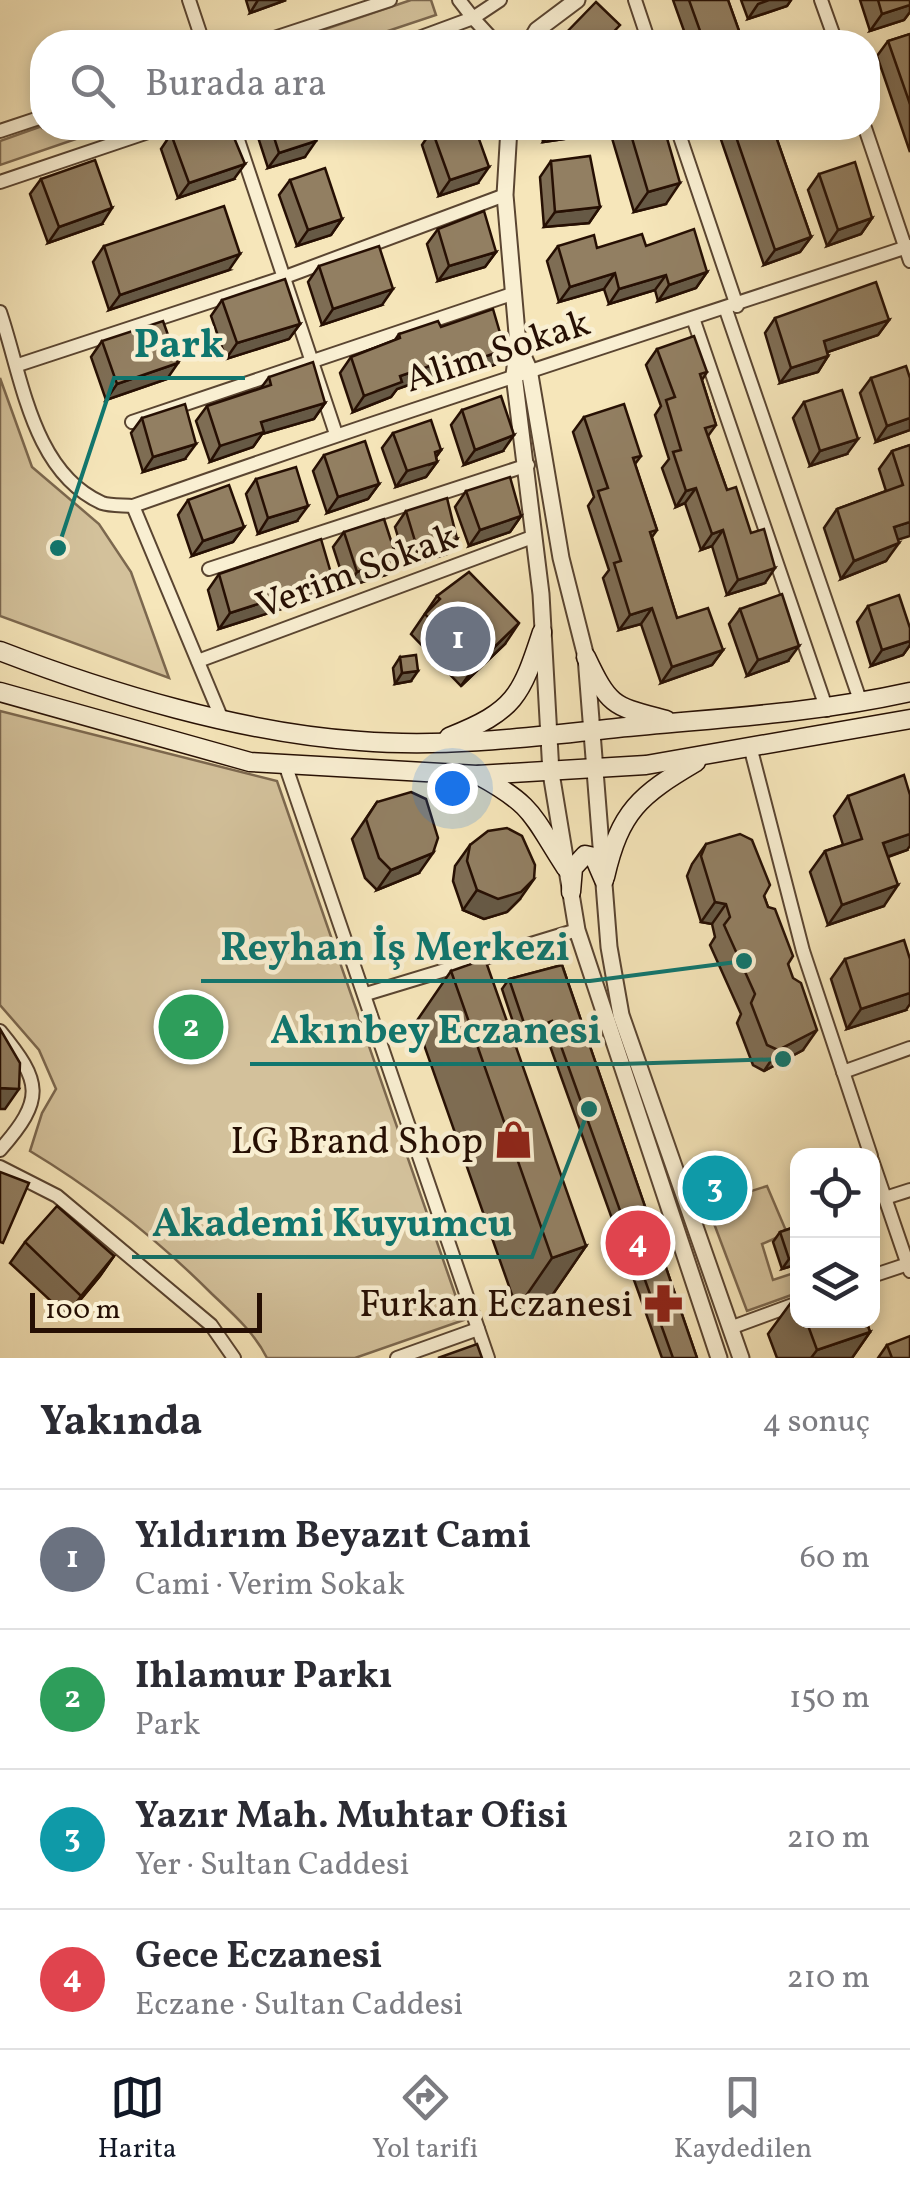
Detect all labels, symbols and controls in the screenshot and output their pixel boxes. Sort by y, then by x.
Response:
search box [30,30,880,140]
icon: search [65,58,120,113]
text: Burada ara [145,59,327,112]
street label: Alim Sokak [399,298,598,408]
callout: Park [114,308,245,378]
text: Park [134,319,224,375]
street label: Verim Sokak [249,512,465,634]
pin: 1 [426,602,490,676]
your location [427,763,478,814]
callout: Reyhan İş Merkezi [201,911,590,981]
text: Reyhan İş Merkezi [220,922,570,978]
pin: 2 [158,990,224,1064]
callout: Akınbey Eczanesi [250,994,622,1064]
text: Akınbey Eczanesi [270,1005,602,1061]
place label: LG Brand Shop [230,1117,483,1170]
shop icon: LG Brand Shop [492,1119,534,1161]
map controls [790,1148,880,1328]
button: locate [790,1148,880,1238]
pin: 3 [682,1150,748,1226]
callout: Akademi Kuyumcu [132,1187,532,1257]
text: Akademi Kuyumcu [152,1198,512,1254]
pin: 4 [606,1206,670,1280]
button: layers [790,1238,880,1328]
place label: Furkan Eczanesi [359,1280,633,1333]
pharmacy icon: Furkan Eczanesi [642,1282,684,1324]
scale bar [30,1288,262,1332]
text: 100 m [45,1291,120,1330]
text: Yakında [40,1394,203,1453]
text: 4 sonuç [762,1401,870,1445]
text: Yıldırım Beyazıt Cami [135,1511,531,1564]
text: 1 [66,1537,79,1581]
text: 60 m [800,1537,870,1581]
text: Cami · Verim Sokak [135,1564,405,1608]
text: Ihlamur Parkı [135,1651,392,1704]
text: 2 [64,1677,81,1721]
text: 150 m [789,1677,870,1721]
text: Park [135,1704,200,1748]
text: Yazır Mah. Muhtar Ofisi [135,1791,568,1844]
text: 3 [64,1817,81,1861]
text: 210 m [786,1817,870,1861]
text: Yer · Sultan Caddesi [135,1844,409,1888]
text: Gece Eczanesi [135,1931,382,1984]
text: 4 [63,1957,82,2001]
text: 210 m [786,1957,870,2001]
text: Eczane · Sultan Caddesi [135,1984,463,2028]
tab: Harita [98,2070,177,2169]
tab: Yol tarifi [372,2070,478,2169]
tab: Kaydedilen [674,2070,812,2169]

